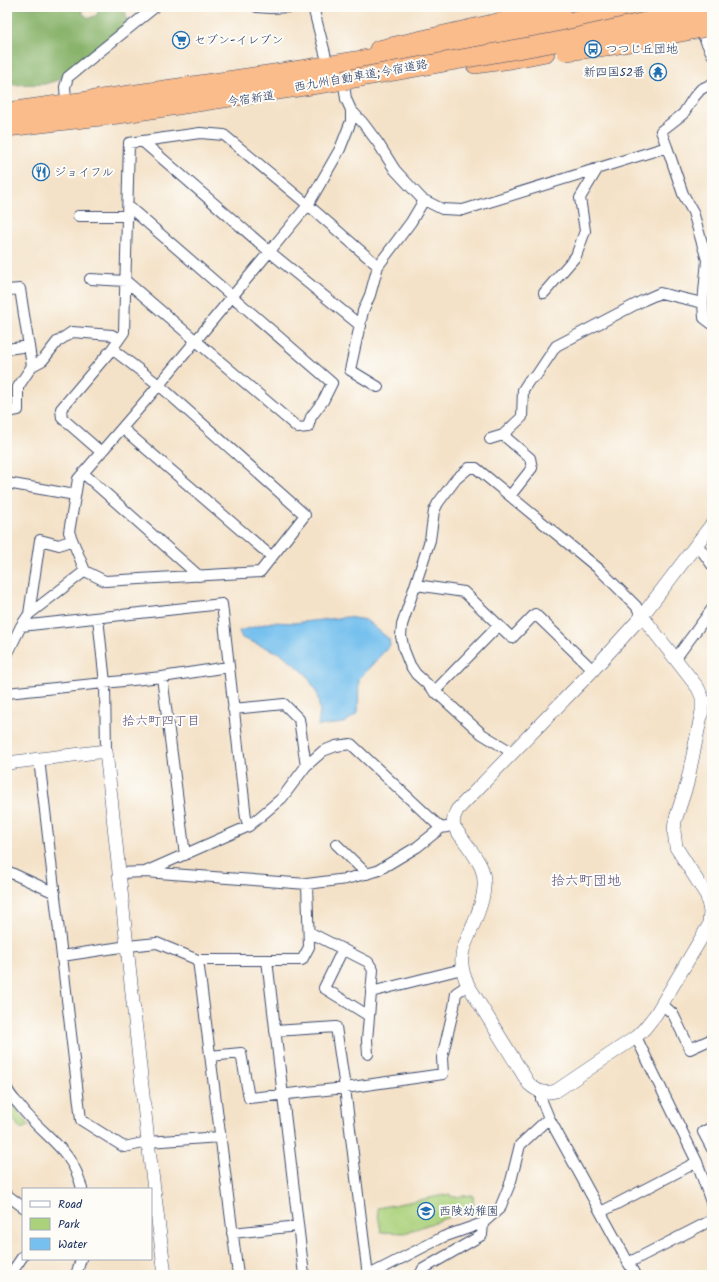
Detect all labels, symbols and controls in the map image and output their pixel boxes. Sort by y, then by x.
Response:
supermarket icon: セブン-イレブン [171,30,191,50]
place label: セブン-イレブン [194,31,284,50]
bus stop icon: つつじ丘団地 [583,39,603,59]
place label: つつじ丘団地 [606,40,678,59]
street label: 西九州自動車道;今宿道路 [293,55,429,97]
temple icon: 新四国52番 [648,62,668,82]
place label: 新四国52番 [584,63,645,82]
street label: 今宿新道 [226,86,276,112]
restaurant icon: ジョイフル [31,162,51,182]
place label: ジョイフル [54,163,114,182]
district label: 拾六町四丁目 [122,711,200,732]
district label: 拾六町団地 [551,870,621,892]
legend [22,1188,152,1260]
text: Road [58,1195,83,1214]
school or university icon: 西陵幼稚園 [416,1201,436,1221]
place label: 西陵幼稚園 [439,1202,499,1221]
text: Park [58,1215,80,1234]
text: Water [58,1235,88,1254]

